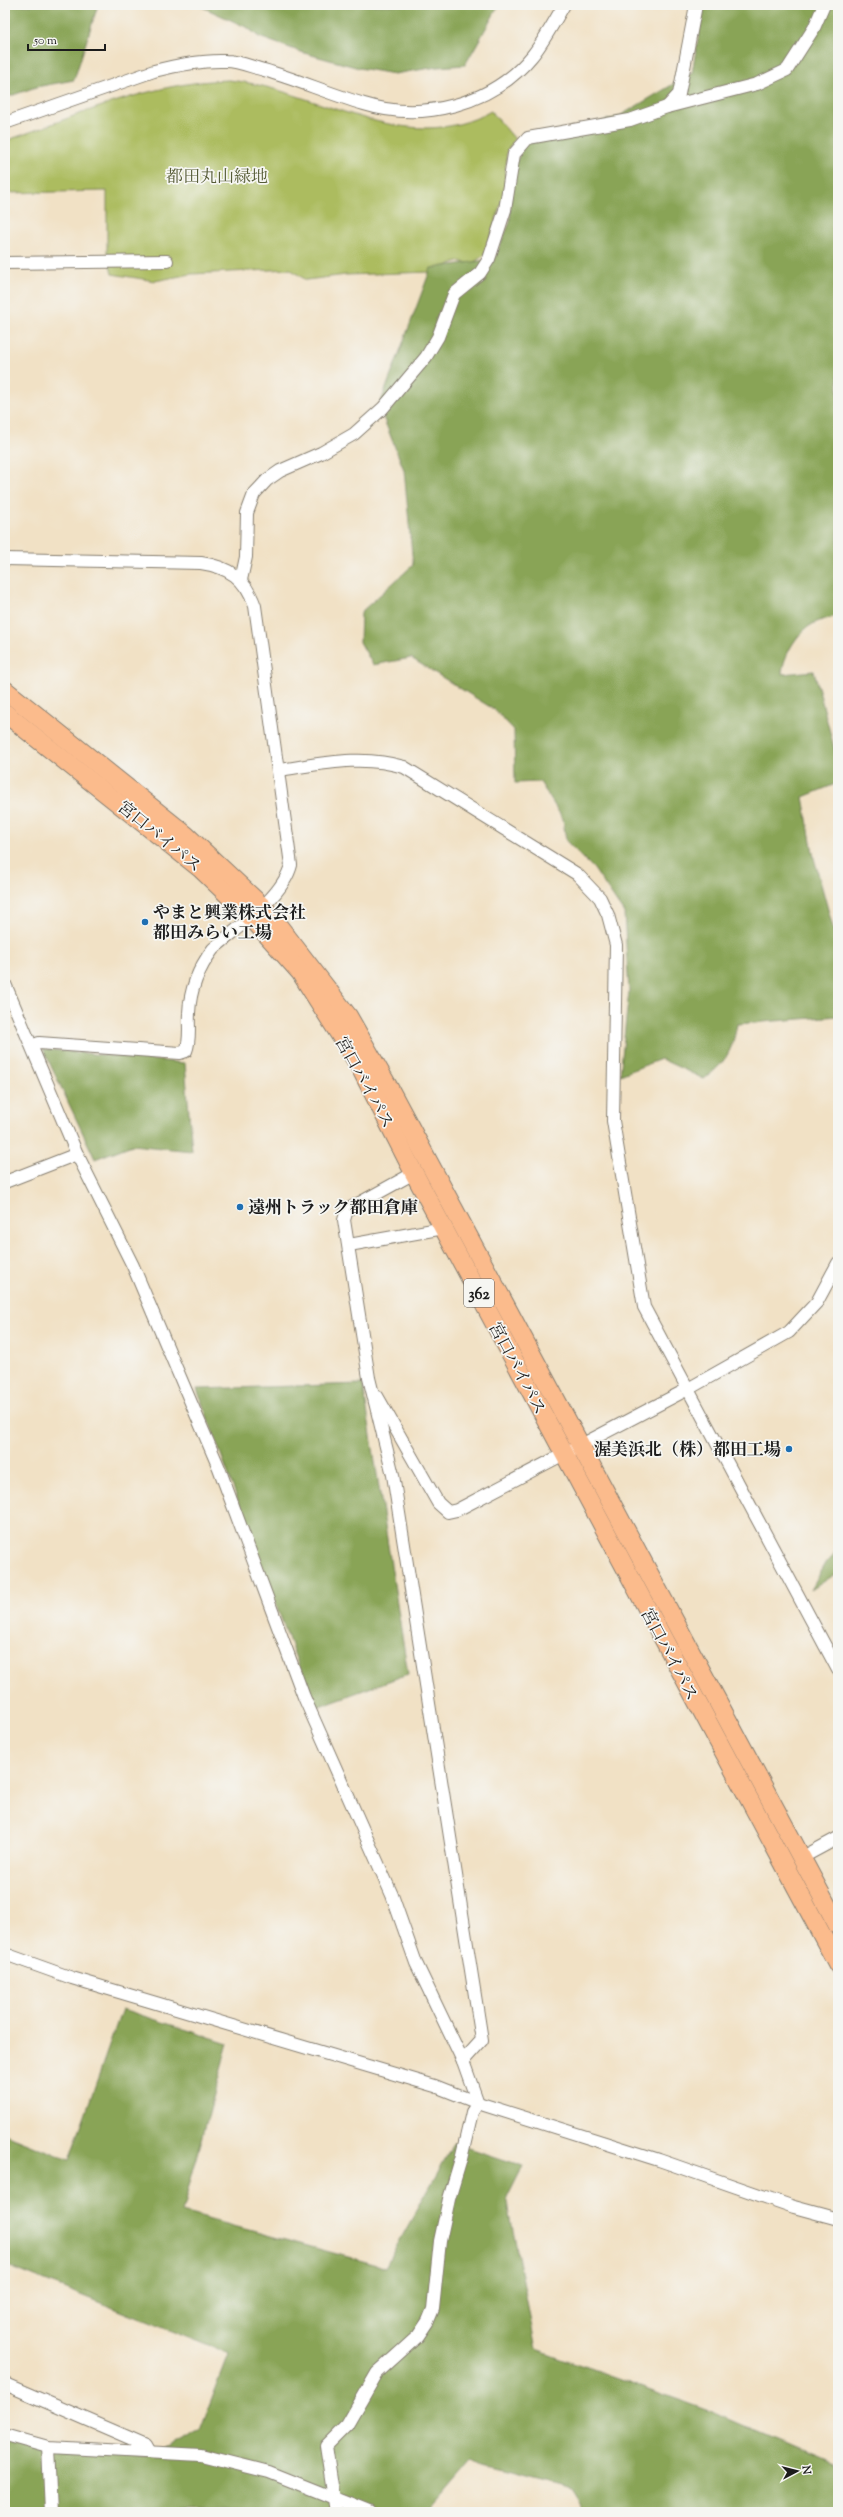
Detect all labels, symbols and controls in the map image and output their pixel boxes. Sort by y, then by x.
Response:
scale bar [28,26,105,52]
text: 50 m [33,32,57,50]
park label: 都田丸山緑地 [166,166,268,190]
street label: 宮口バイパス [112,796,206,879]
place label: やまと興業株式会社 都田みらい工場 [153,902,306,946]
marker: やまと興業株式会社 都田みらい工場 [140,917,150,927]
street label: 宮口バイパス [328,1033,398,1133]
place label: 遠州トラック都田倉庫 [248,1197,418,1221]
marker: 遠州トラック都田倉庫 [235,1202,245,1212]
road number: 362 [464,1279,494,1307]
street label: 宮口バイパス [482,1318,551,1419]
place label: 渥美浜北（株）都田工場 [594,1439,781,1463]
marker: 渥美浜北（株）都田工場 [784,1444,794,1454]
street label: 宮口バイパス [634,1604,703,1705]
north arrow [777,2451,817,2491]
text: N [797,2464,814,2475]

